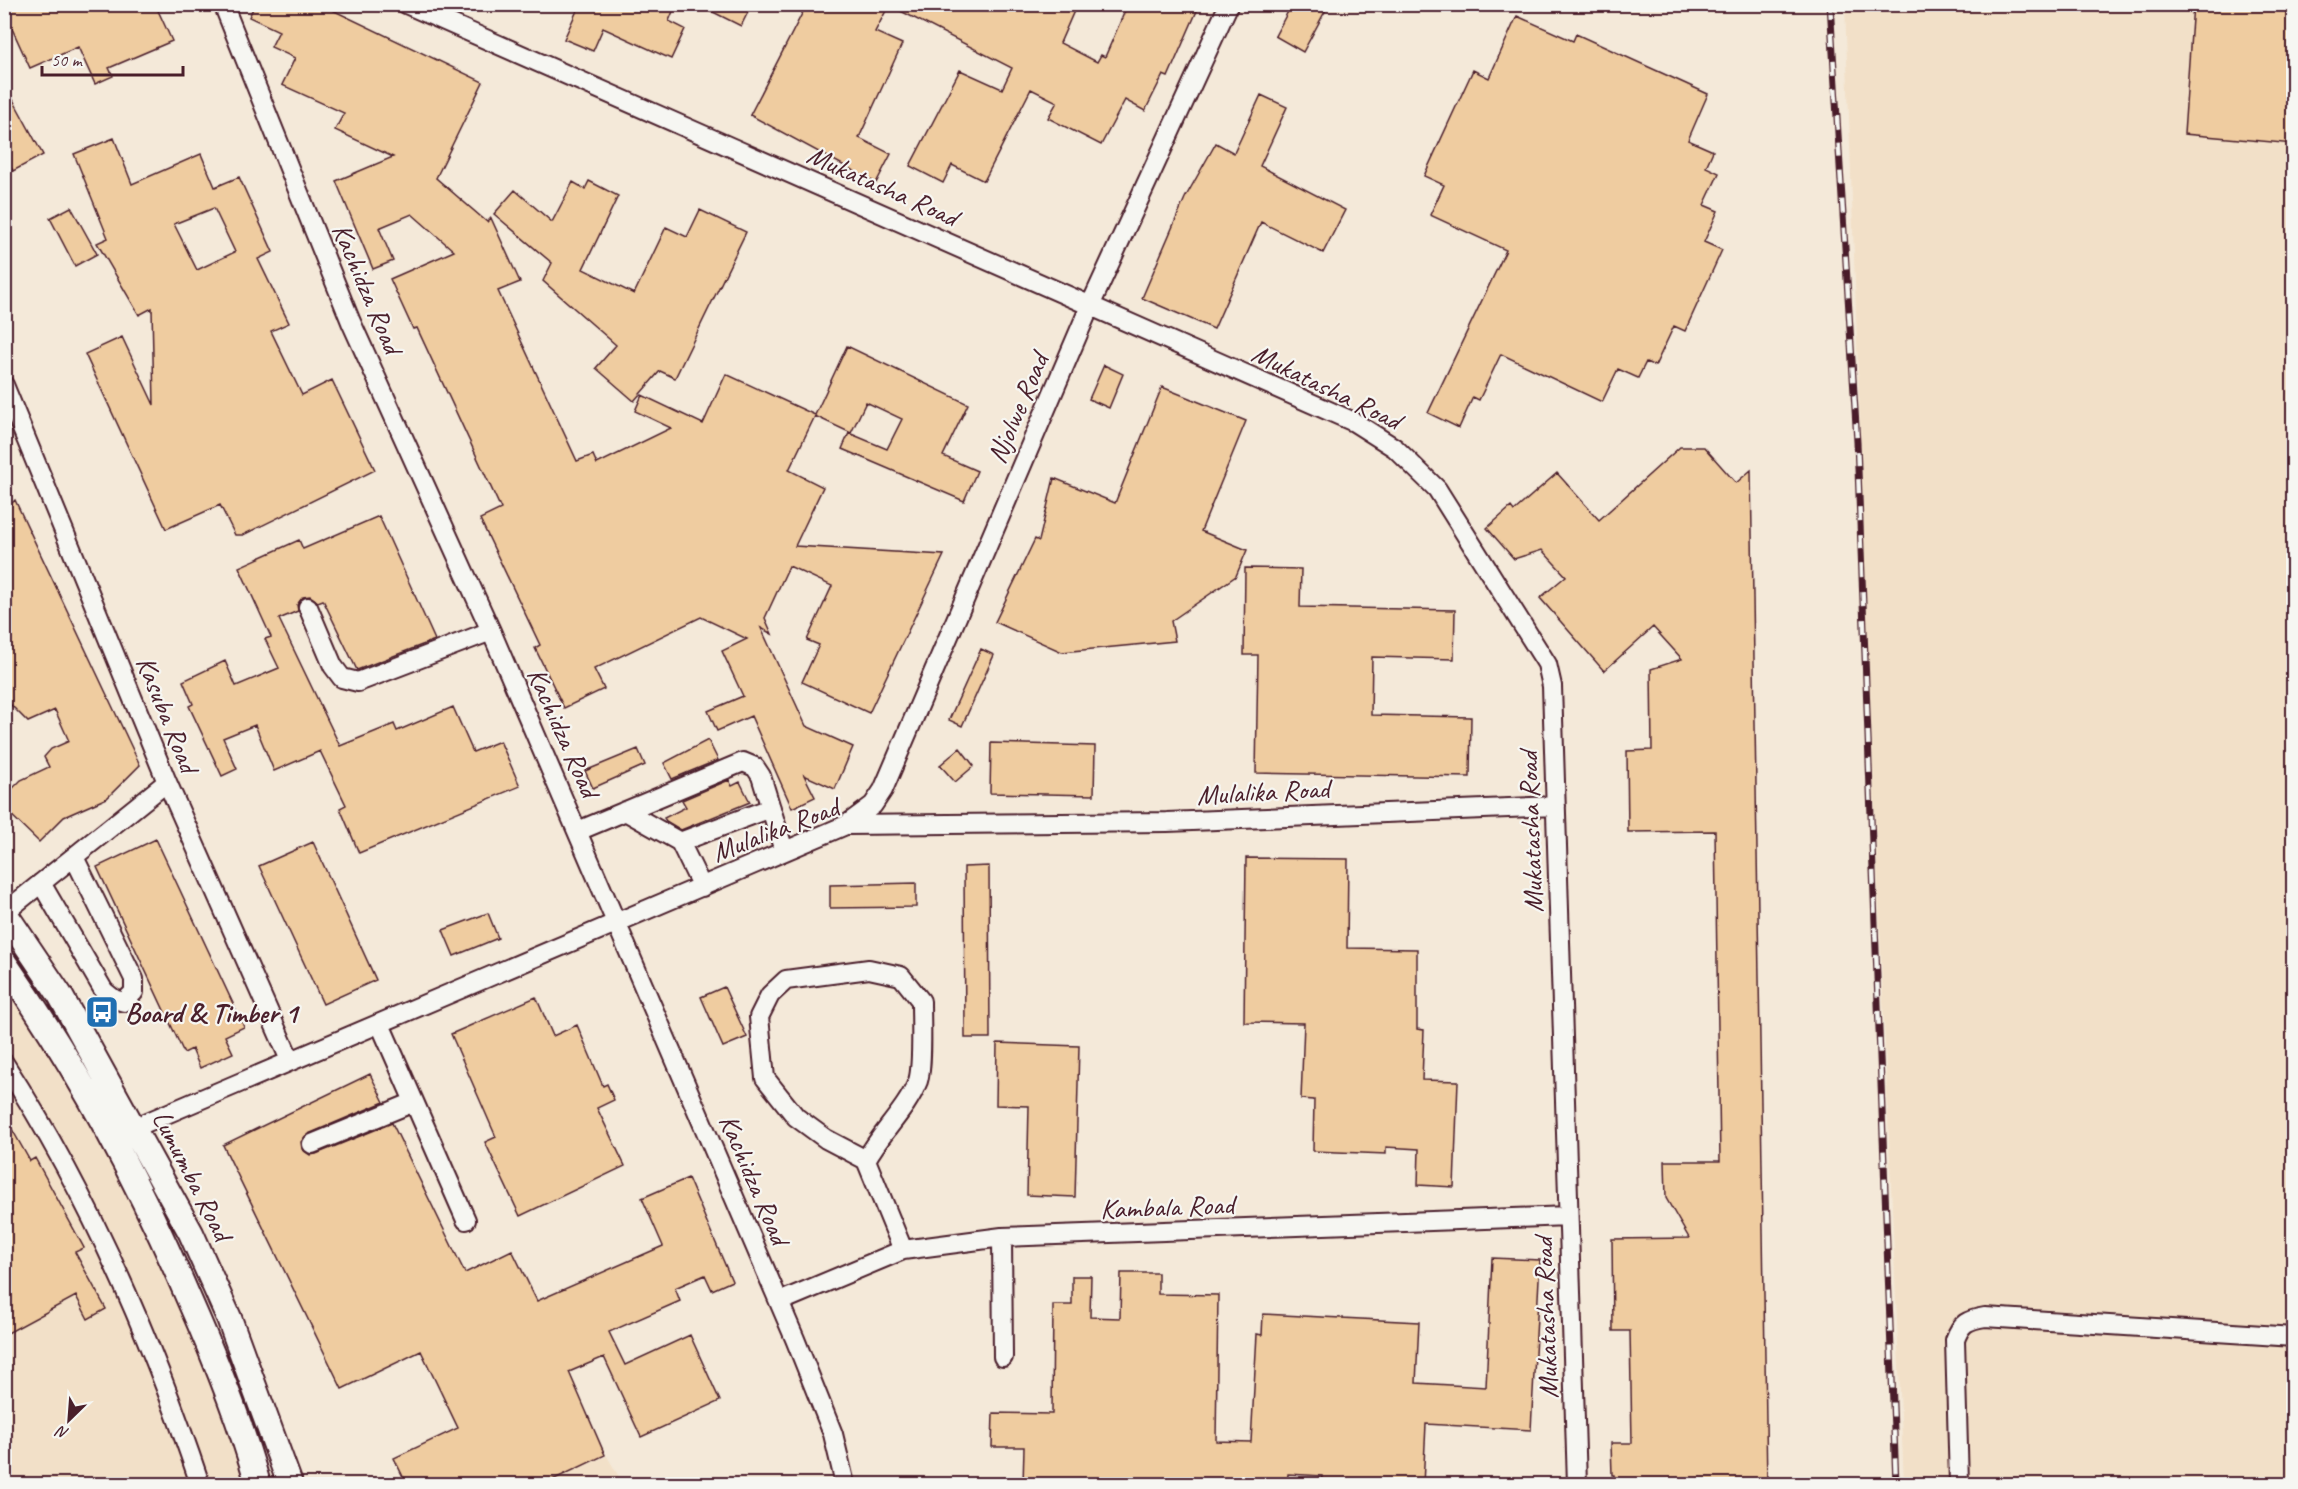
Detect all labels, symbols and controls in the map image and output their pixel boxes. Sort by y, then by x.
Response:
scale bar [42,39,183,77]
text: 50 m [51,49,84,71]
street label: Mukatasha Road [802,137,967,236]
street label: Kachidza Road [324,218,412,362]
street label: Mukatasha Road [1247,335,1411,439]
street label: Njolwe Road [979,344,1058,468]
street label: Kasuba Road [128,651,208,781]
street label: Kachidza Road [520,662,609,806]
street label: Mukatasha Road [1510,747,1551,913]
street label: Mulalika Road [1196,770,1334,812]
street label: Mulalika Road [707,788,847,870]
bus stop icon: Board & Timber 1 [84,994,120,1030]
place label: Board & Timber 1 [125,995,301,1030]
street label: Lumumba Road [145,1104,242,1250]
street label: Kachidza Road [711,1109,799,1253]
street label: Kambala Road [1099,1187,1239,1226]
street label: Mukatasha Road [1525,1233,1566,1399]
north arrow [39,1390,99,1450]
text: N [52,1420,72,1444]

